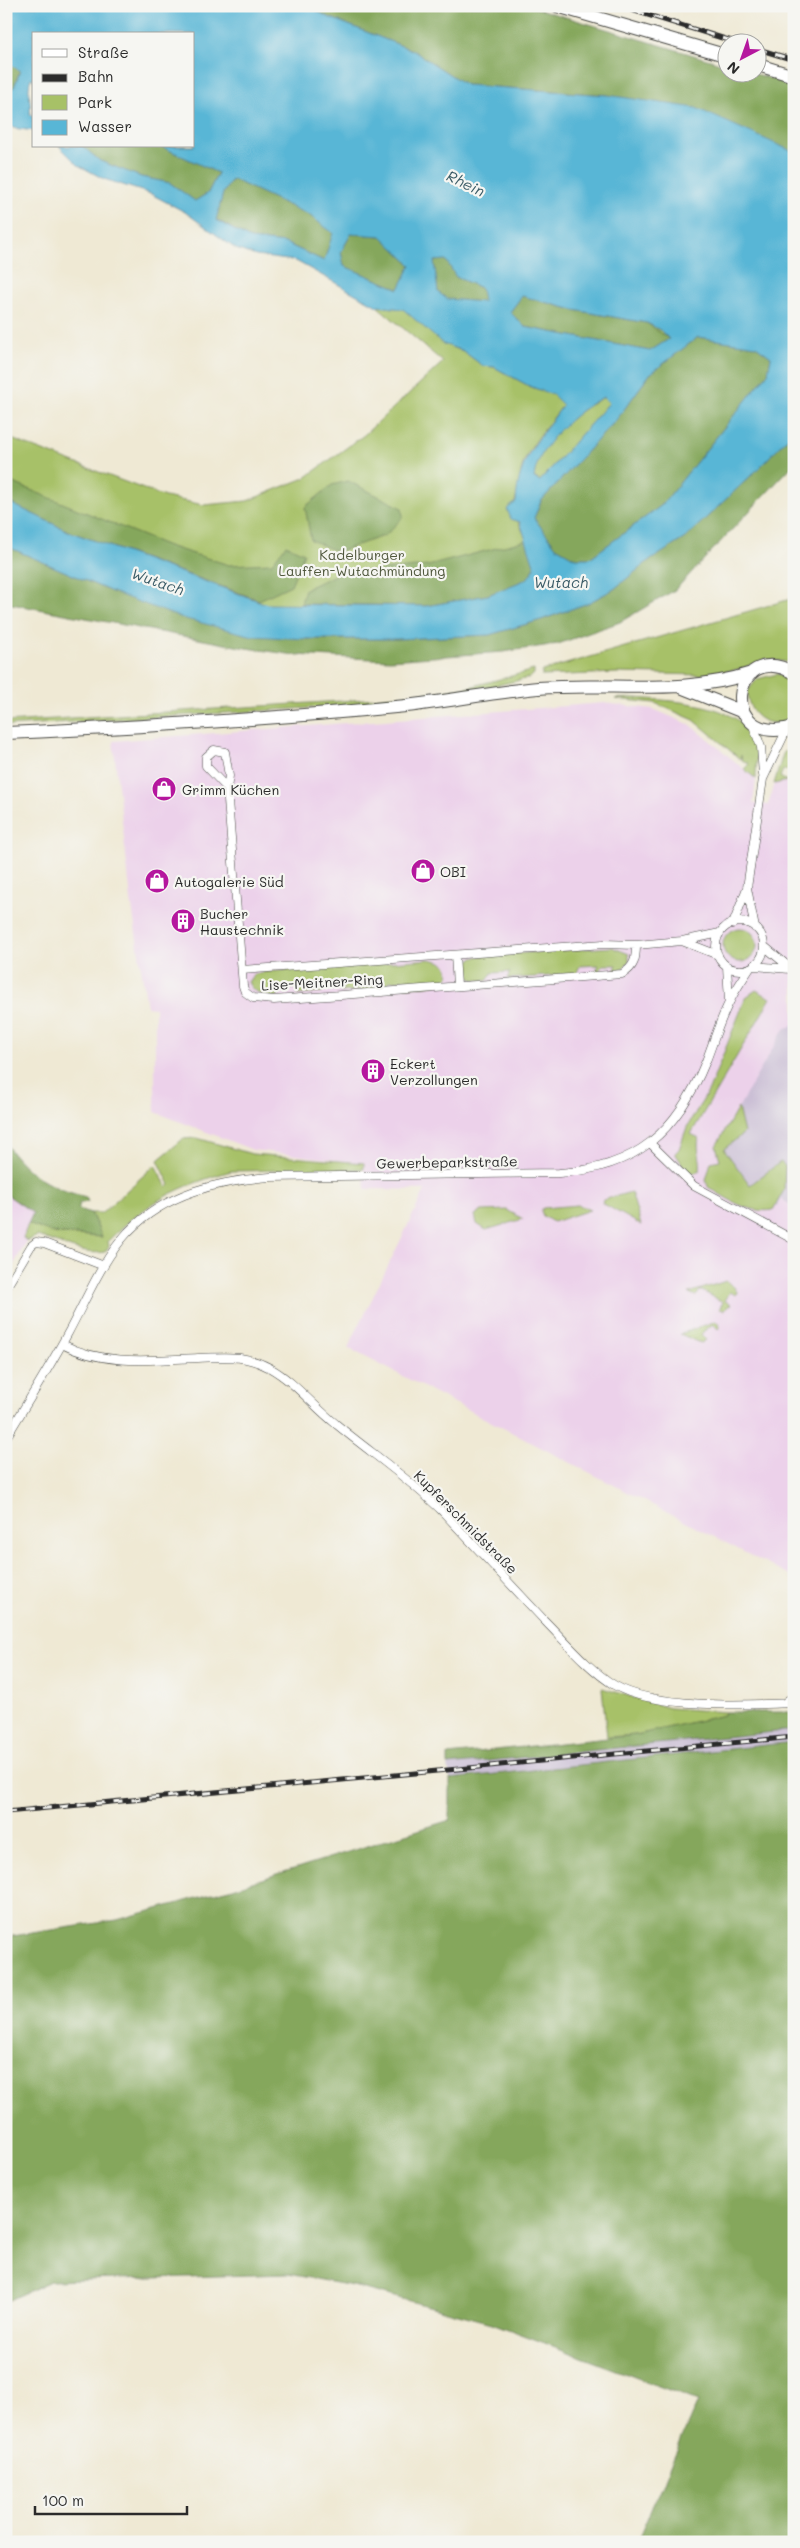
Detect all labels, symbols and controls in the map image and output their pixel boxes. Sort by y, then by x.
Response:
legend [32,32,195,148]
north arrow [718,32,768,82]
text: Straße [78,42,129,62]
text: N [723,58,743,79]
text: Bahn [78,66,113,86]
text: Park [78,92,112,112]
text: Wasser [78,116,132,136]
water label: Rhein [444,165,488,201]
park label: Kadelburger Lauffen-Wutachmündung [279,545,445,580]
water label: Wutach [129,563,187,599]
water label: Wutach [534,572,588,592]
shop icon: Grimm Küchen [151,776,177,802]
place label: Grimm Küchen [182,780,279,799]
shop icon: OBI [410,858,436,884]
place label: OBI [440,862,466,881]
shop icon: Autogalerie Süd [144,868,170,894]
place label: Autogalerie Süd [174,872,284,891]
place label: Bucher Haustechnik [200,904,284,939]
building icon: Bucher Haustechnik [170,908,196,934]
street label: Lise-Meitner-Ring [261,969,383,995]
place label: Eckert Verzollungen [390,1054,478,1089]
building icon: Eckert Verzollungen [360,1058,386,1084]
street label: Gewerbeparkstraße [376,1151,518,1173]
street label: Kupferschmidstraße [410,1466,522,1578]
scale bar [35,2483,188,2515]
text: 100 m [42,2490,84,2510]

